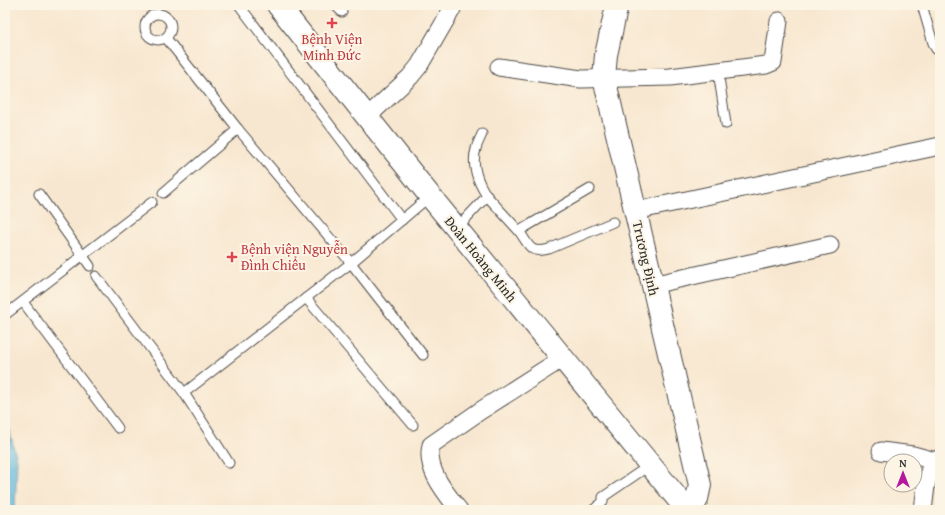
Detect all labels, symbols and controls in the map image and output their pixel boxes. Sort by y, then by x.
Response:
marker: Bệnh Viện Minh Đức [326,17,338,29]
place label: Bệnh Viện Minh Đức [302,29,363,65]
street label: Đoàn Hoàng Minh [440,212,522,306]
street label: Trương Định [628,219,664,298]
place label: Bệnh viện Nguyễn Đình Chiểu [241,239,348,275]
marker: Bệnh viện Nguyễn Đình Chiểu [226,251,238,263]
north arrow [883,453,923,493]
text: N [899,455,907,471]

